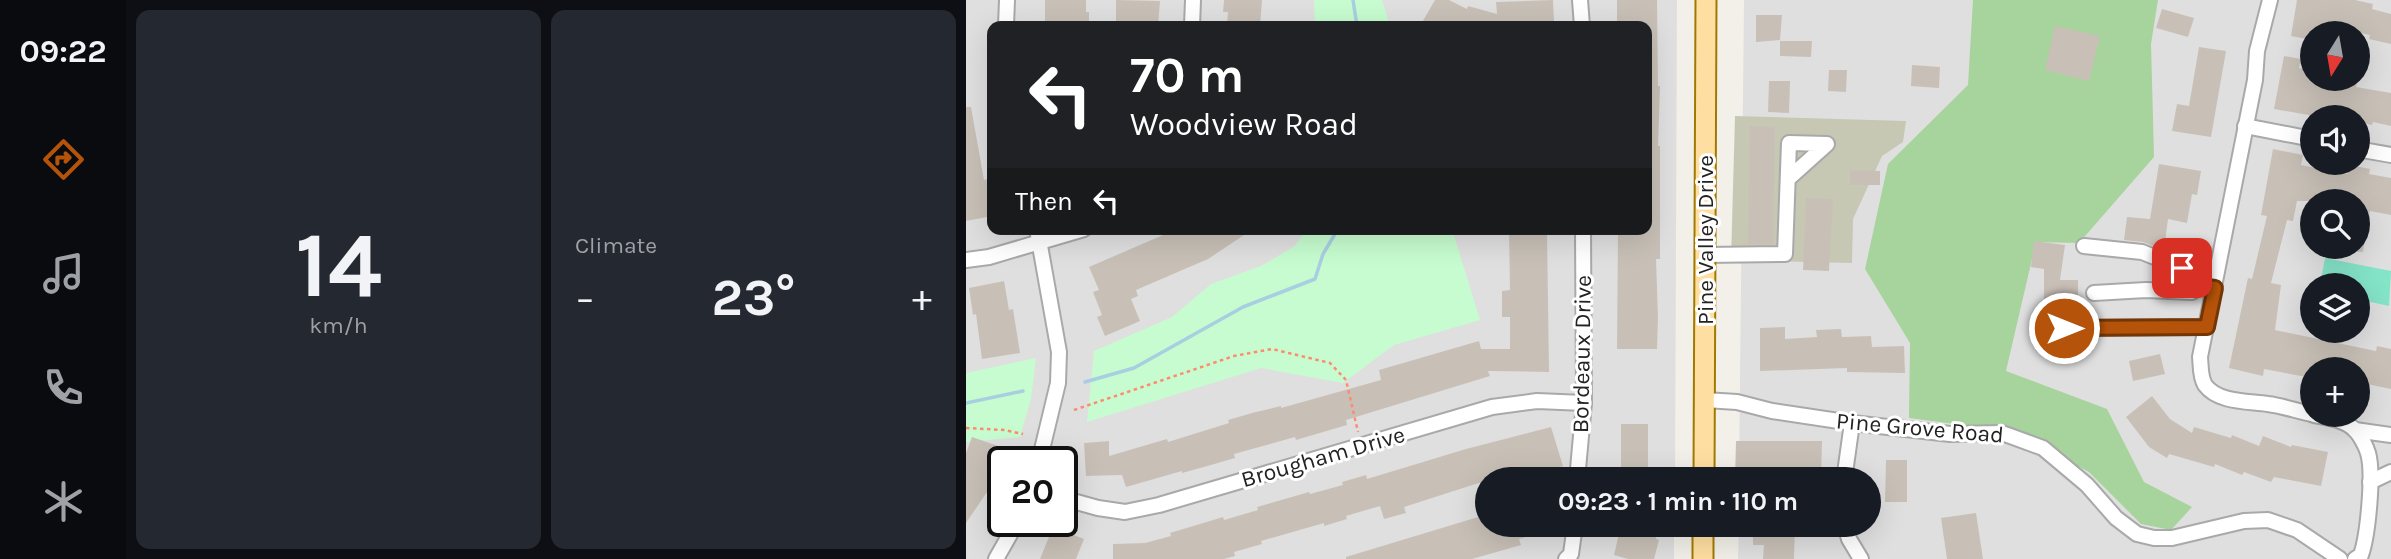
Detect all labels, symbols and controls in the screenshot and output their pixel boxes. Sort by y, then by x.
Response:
north arrow [2300,21,2370,91]
map controls [2300,21,2370,427]
text: 09:22 [19,33,107,70]
text: 70 m [1130,47,1244,104]
icon: left [1015,49,1106,140]
button: sound [2300,105,2370,175]
text: Woodview Road [1130,106,1358,143]
icon: directions [39,135,88,184]
street label: Pine Valley Drive [1692,155,1719,325]
icon: left [1087,182,1125,220]
text: Then [1015,186,1073,217]
button: search [2300,189,2370,259]
text: 14 [295,213,382,319]
text: Climate [575,232,657,259]
pin [2152,238,2212,298]
icon: music [39,249,88,298]
icon: arrive [2163,249,2201,287]
text: 23° [711,267,796,328]
button: layers [2300,273,2370,343]
street label: Bordeaux Drive [1567,275,1597,433]
text: − [575,276,595,321]
text: + [912,276,932,321]
position arrow [2027,291,2101,365]
text: km/h [309,312,368,339]
button: + [2300,357,2370,427]
icon: phone [39,363,88,412]
street label: Pine Grove Road [1835,407,2005,449]
street label: Brougham Drive [1238,421,1408,493]
speed limit sign: 20 [987,446,1078,537]
icon: climate [39,477,88,526]
text: 09:23 · 1 min · 110 m [1558,486,1798,517]

